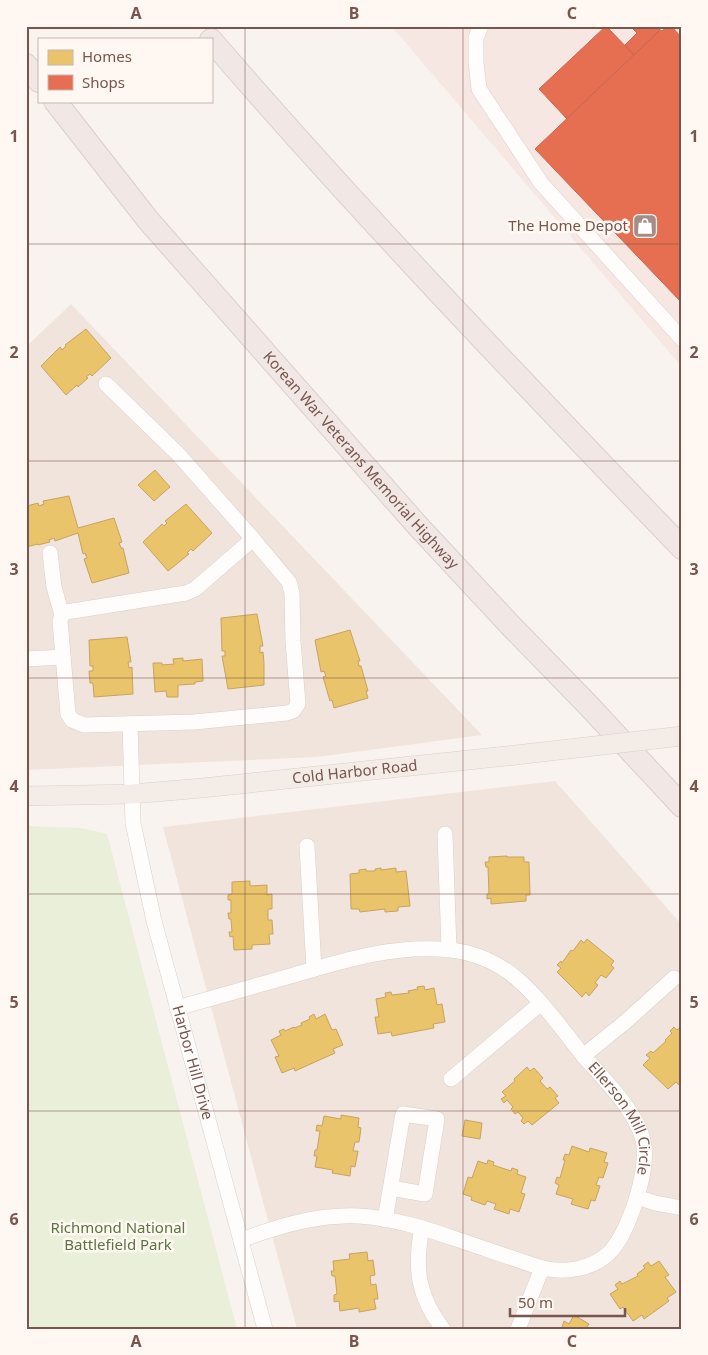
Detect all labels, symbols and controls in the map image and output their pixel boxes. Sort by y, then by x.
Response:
text: A [130,2,142,24]
text: B [349,2,359,24]
text: C [567,2,577,24]
legend [38,38,212,102]
text: Homes [82,46,132,66]
text: Shops [82,72,125,92]
text: 1 [9,125,19,147]
text: 1 [689,125,699,147]
shop icon: The Home Depot [632,213,658,239]
place label: The Home Depot [508,215,629,235]
text: 2 [9,341,19,363]
text: 2 [689,341,699,363]
street label: Korean War Veterans Memorial Highway [259,347,464,573]
text: 3 [9,558,19,580]
text: 3 [689,558,699,580]
street label: Cold Harbor Road [291,754,418,787]
text: 4 [9,775,19,797]
text: 4 [689,775,699,797]
text: 5 [9,991,19,1013]
text: 5 [689,991,699,1013]
street label: Harbor Hill Drive [168,1003,219,1122]
street label: Ellerson Mill Circle [584,1057,655,1177]
text: 6 [9,1208,19,1230]
text: 6 [689,1208,699,1230]
park label: Richmond National Battlefield Park [51,1217,185,1254]
scale bar [510,1285,626,1317]
text: 50 m [518,1292,553,1312]
text: A [130,1330,142,1352]
text: B [349,1330,359,1352]
text: C [567,1330,577,1352]

